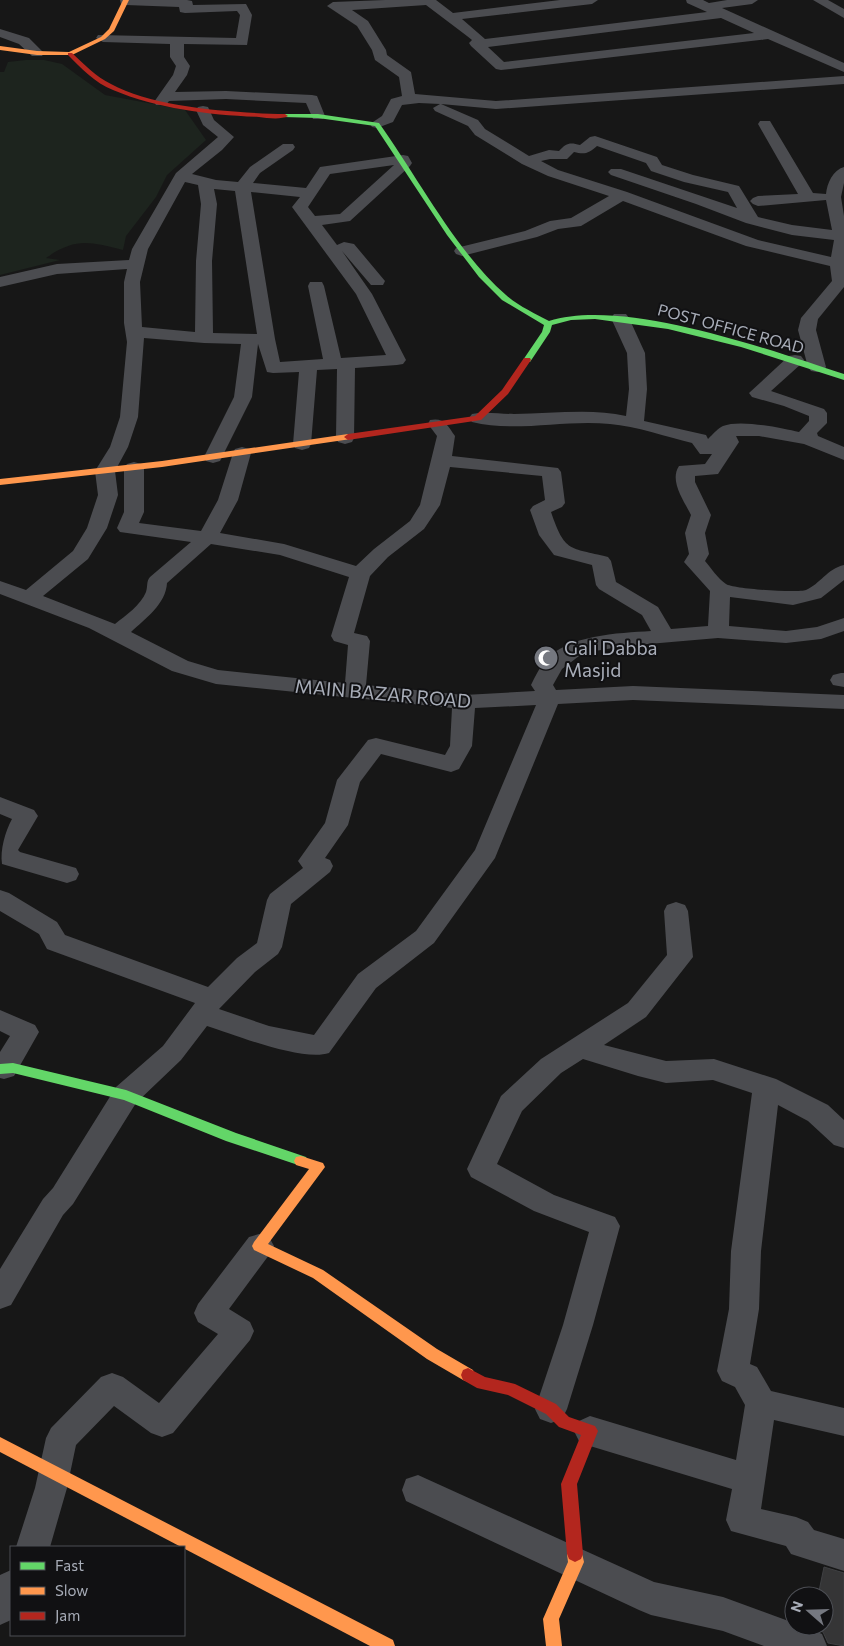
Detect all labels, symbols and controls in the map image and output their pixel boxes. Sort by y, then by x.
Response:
street label: POST OFFICE ROAD [656,299,806,357]
place label: Gali Dabba Masjid [564,636,658,681]
mosque icon: Gali Dabba Masjid [533,645,559,671]
street label: MAIN BAZAR ROAD [294,674,472,712]
legend [10,1546,185,1636]
text: Fast [55,1556,84,1574]
text: Slow [55,1581,88,1599]
north arrow [784,1586,834,1636]
text: N [787,1599,806,1614]
text: Jam [55,1606,80,1624]

